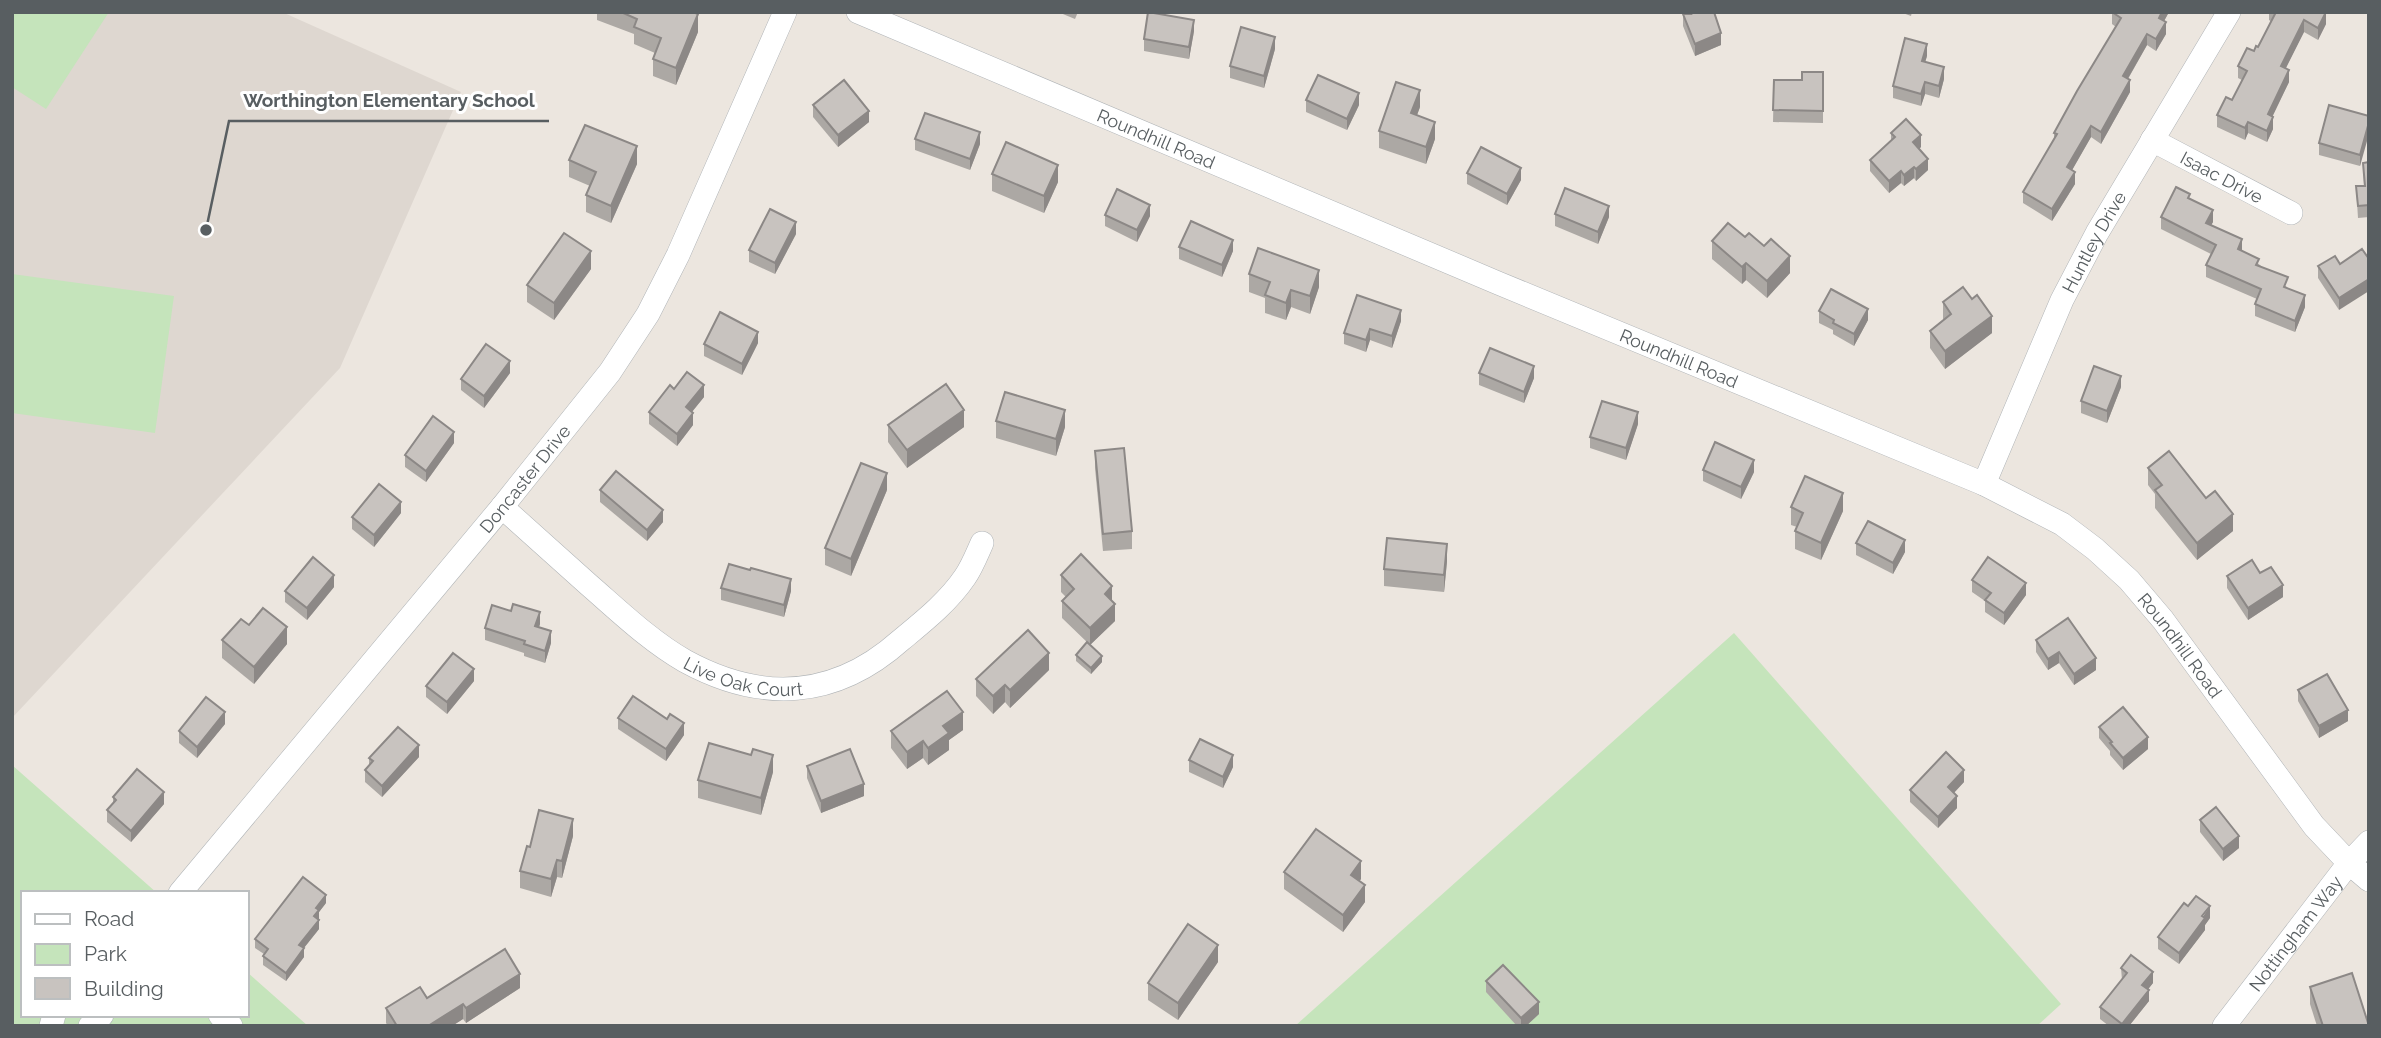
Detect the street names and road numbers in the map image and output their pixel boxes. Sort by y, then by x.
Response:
street label: Roundhill Road [1094,104,1219,173]
street label: Isaac Drive [2177,146,2267,207]
street label: Huntley Drive [2057,187,2130,296]
street label: Roundhill Road [1617,324,1741,392]
street label: Doncaster Drive [475,420,575,537]
street label: Roundhill Road [2134,588,2227,702]
street label: Live Oak Court [680,652,804,700]
street label: Nottingham Way [2244,871,2346,995]

